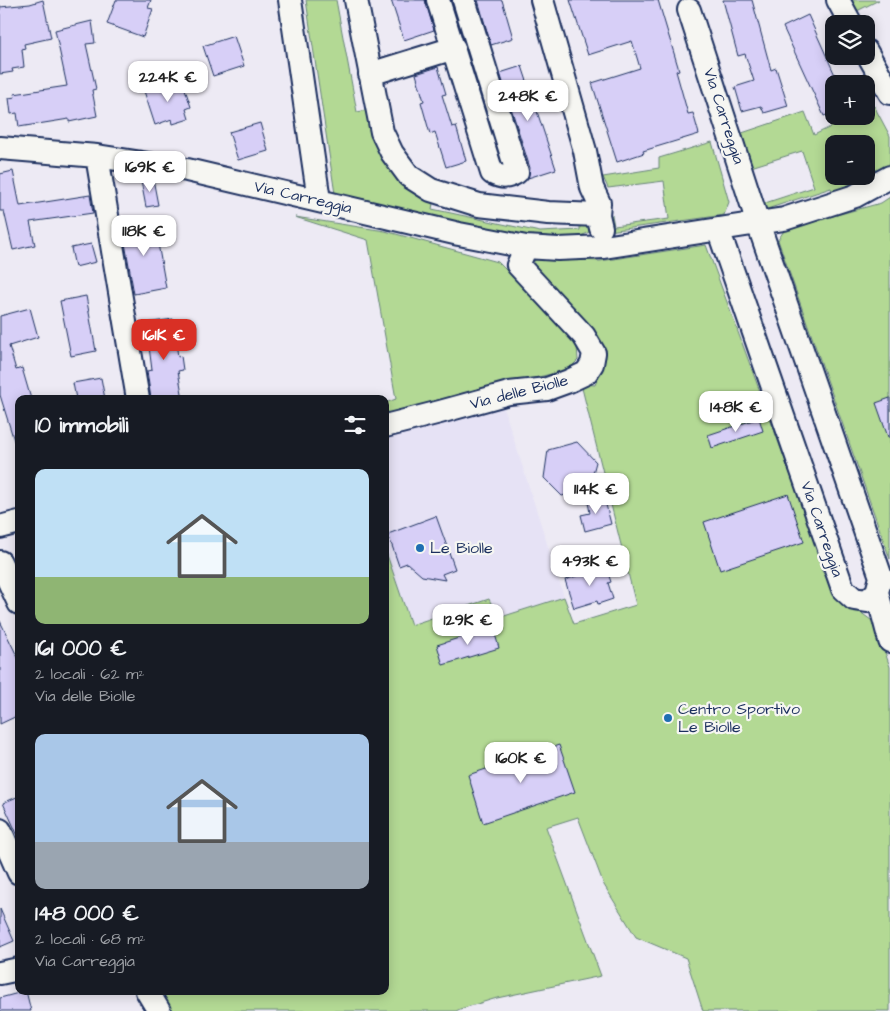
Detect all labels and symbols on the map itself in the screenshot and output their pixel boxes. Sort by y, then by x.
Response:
pin: 224K € [127,61,209,103]
street label: Via Carreggia [697,65,750,167]
pin: 248K € [487,80,569,122]
pin: 169K € [109,150,191,193]
street label: Via Carreggia [252,175,354,220]
pin: 118K € [103,214,185,257]
pin: 161K € [123,318,205,361]
street label: Via delle Biolle [468,369,571,415]
pin: 148K € [695,390,777,433]
pin: 114K € [555,472,637,515]
street label: Via Carreggia [794,478,849,580]
place label: Le Biolle [430,537,493,559]
marker: Le Biolle [414,542,426,554]
pin: 493K € [549,544,631,587]
pin: 129K € [427,604,509,646]
place label: Centro Sportivo Le Biolle [678,698,800,738]
marker: Centro Sportivo Le Biolle [662,712,674,724]
pin: 160K € [480,742,562,784]

